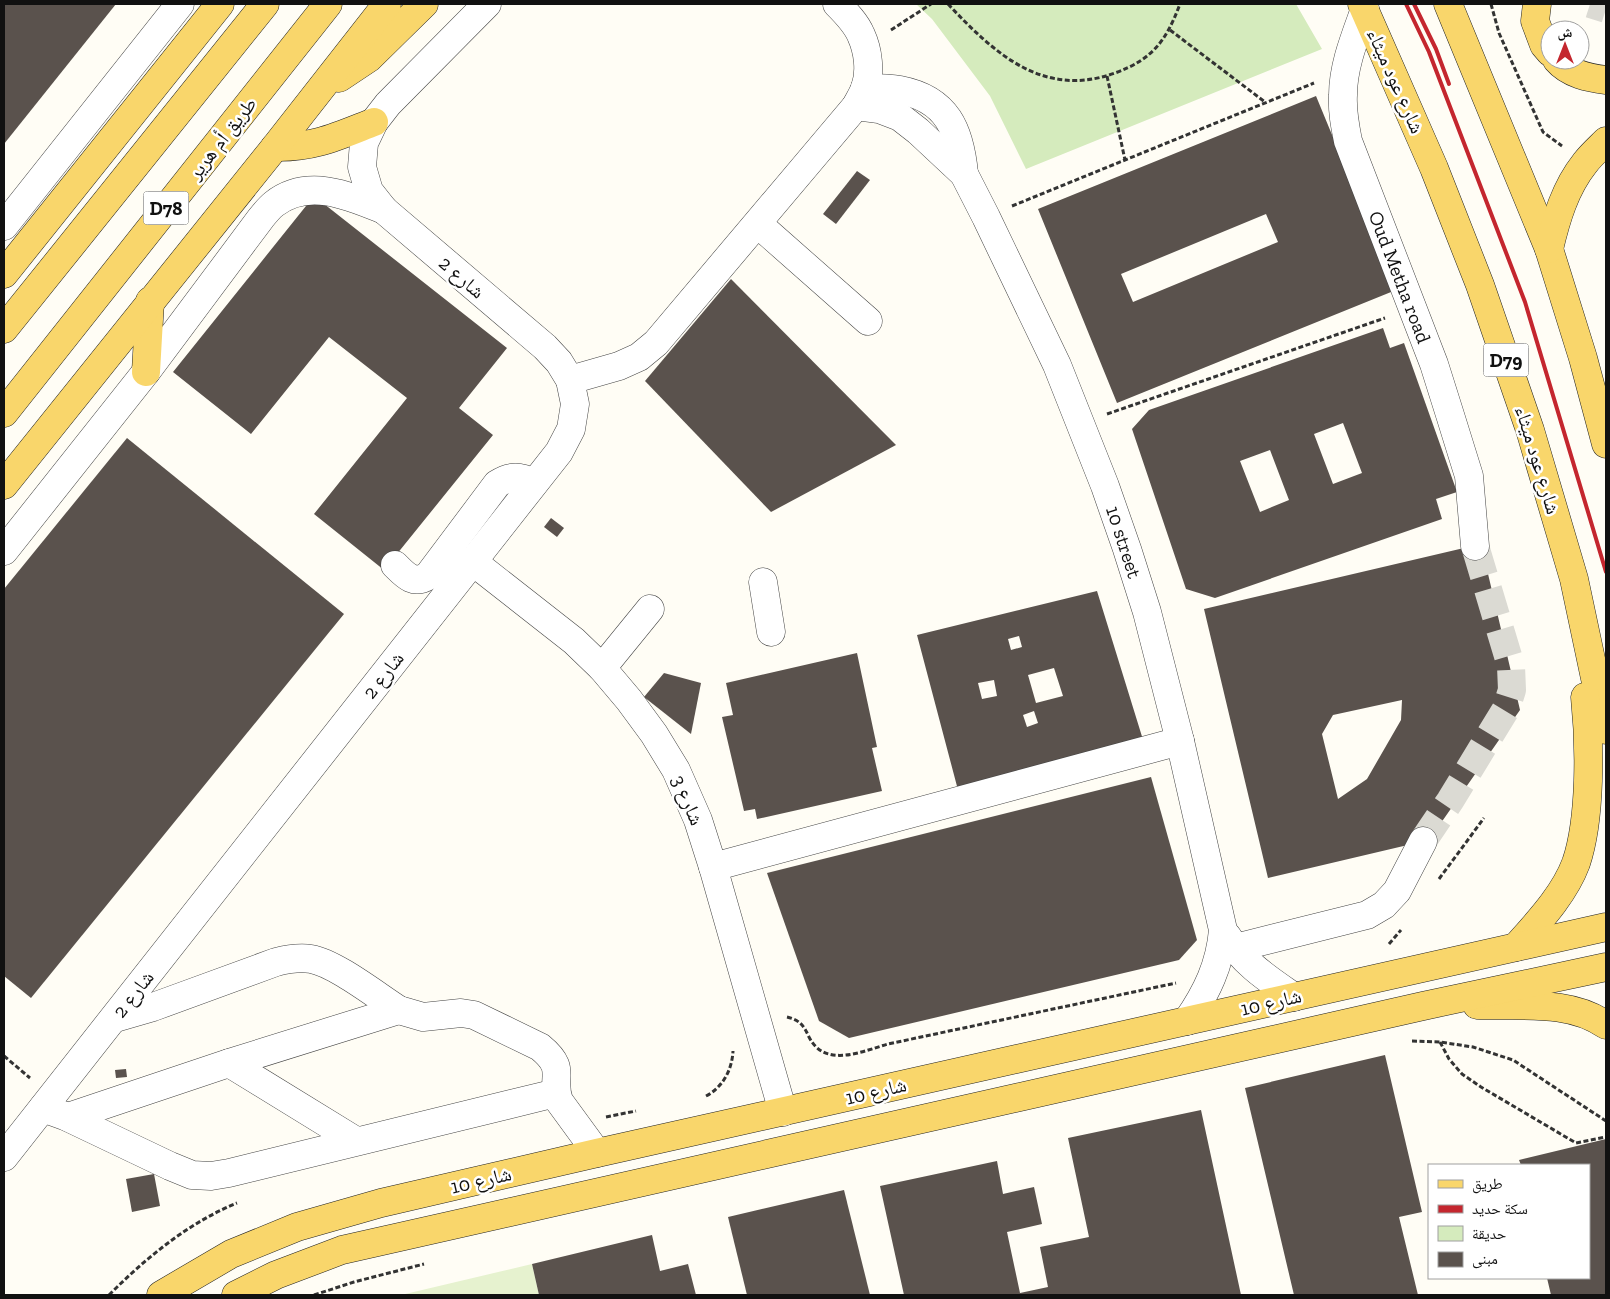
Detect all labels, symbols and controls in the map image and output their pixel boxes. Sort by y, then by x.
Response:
north arrow [1540,20,1590,70]
text: ش [1558,24,1573,41]
street label: شارع عود ميثاء [1361,25,1430,138]
street label: طريق أم هرير [182,92,263,186]
road number: D78 [144,192,188,224]
street label: Oud Metha road [1364,207,1436,347]
street label: شارع 2 [434,251,490,304]
road number: D79 [1484,344,1528,376]
street label: شارع عود ميثاء [1509,403,1566,517]
street label: 10 street [1101,503,1147,582]
street label: شارع 2 [357,647,410,704]
street label: شارع 3 [666,771,709,829]
street label: شارع 2 [107,966,160,1023]
street label: شارع 10 [1238,983,1304,1022]
street label: شارع 10 [843,1072,909,1111]
street label: شارع 10 [448,1161,514,1200]
legend [1428,1164,1590,1279]
text: طريق [1472,1175,1503,1194]
text: سكة حديد [1472,1200,1528,1218]
text: حديقة [1472,1225,1507,1243]
text: مبنى [1472,1250,1498,1269]

